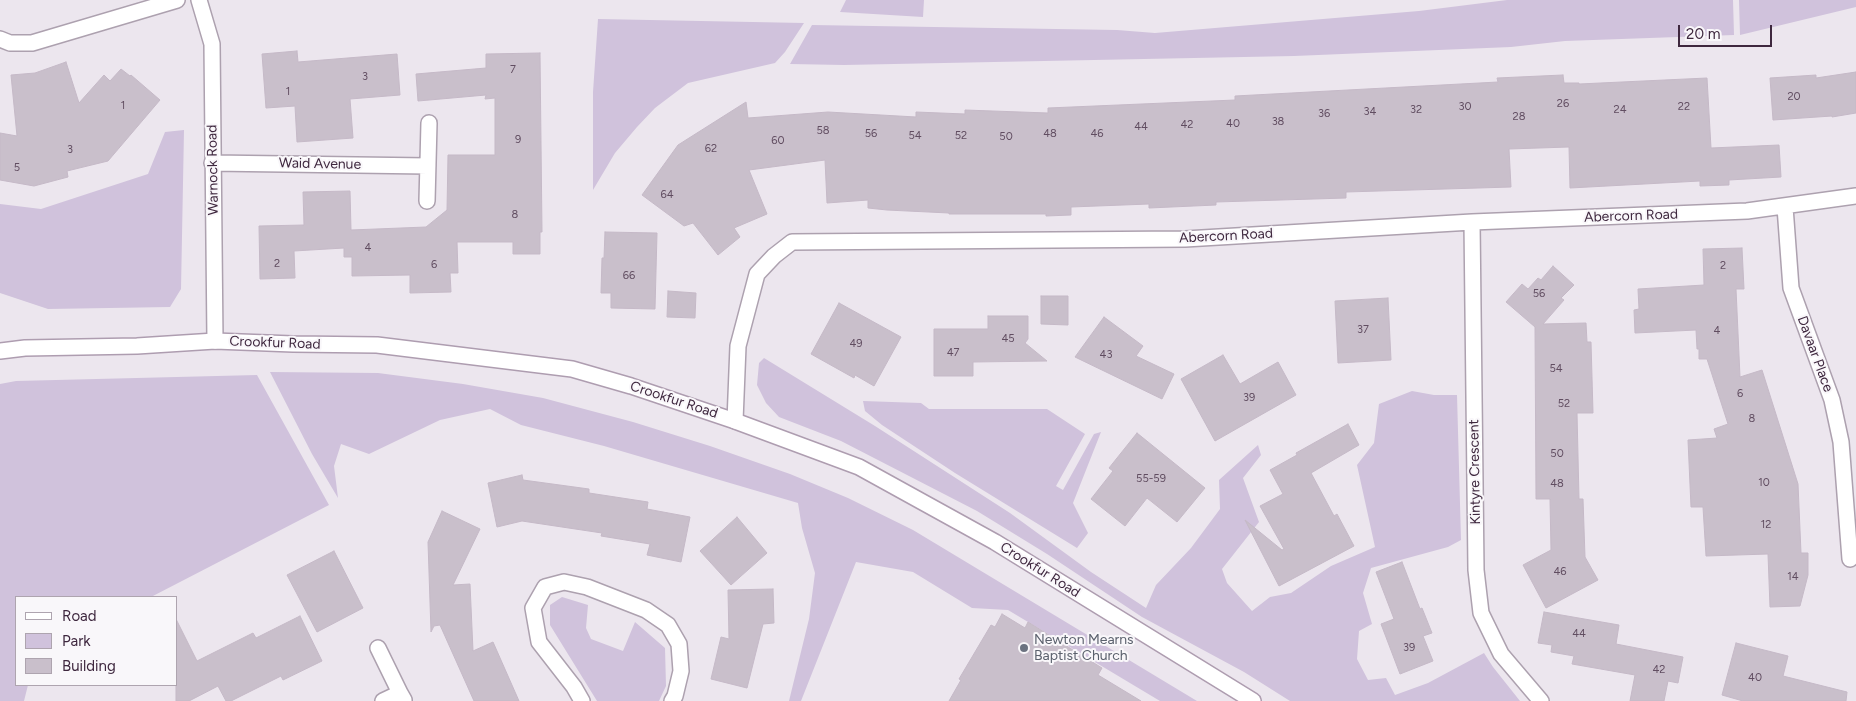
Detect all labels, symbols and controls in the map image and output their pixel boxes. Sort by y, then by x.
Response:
scale bar [1681,15,1775,47]
text: 20 m [1686,25,1720,43]
house number: 7 [510,63,516,77]
house number: 3 [362,70,368,84]
house number: 1 [286,85,290,99]
house number: 20 [1787,90,1801,104]
house number: 26 [1557,97,1569,111]
house number: 1 [121,99,125,113]
house number: 30 [1458,100,1472,114]
house number: 22 [1678,100,1690,114]
house number: 32 [1410,103,1422,117]
house number: 24 [1614,103,1626,117]
house number: 34 [1364,105,1376,119]
house number: 36 [1318,107,1330,121]
house number: 28 [1513,110,1525,124]
house number: 38 [1272,115,1284,129]
house number: 40 [1226,117,1240,131]
house number: 42 [1181,118,1193,132]
house number: 44 [1134,120,1148,134]
street label: Warnock Road [204,124,222,216]
house number: 58 [816,124,830,138]
house number: 56 [865,127,877,141]
house number: 48 [1043,127,1057,141]
house number: 46 [1090,127,1104,141]
house number: 54 [908,129,922,143]
house number: 52 [955,129,967,143]
house number: 50 [999,130,1013,144]
house number: 9 [515,133,521,147]
house number: 60 [771,134,785,148]
house number: 62 [705,142,717,156]
house number: 3 [67,143,73,157]
street label: Waid Avenue [279,155,361,173]
house number: 5 [14,161,20,175]
house number: 64 [660,188,674,202]
street label: Abercorn Road [1584,206,1678,226]
house number: 8 [512,208,518,222]
street label: Abercorn Road [1179,225,1273,247]
house number: 4 [365,241,371,255]
house number: 2 [274,257,280,271]
house number: 6 [431,258,437,272]
house number: 2 [1720,259,1726,273]
house number: 66 [623,269,635,283]
house number: 56 [1533,287,1545,301]
street label: Davaar Place [1793,314,1837,394]
house number: 37 [1357,323,1369,337]
house number: 4 [1714,324,1720,338]
house number: 45 [1001,332,1015,346]
street label: Crookfur Road [229,333,321,353]
house number: 49 [849,337,863,351]
house number: 47 [947,346,959,360]
house number: 43 [1100,348,1112,362]
house number: 54 [1549,362,1563,376]
street label: Crookfur Road [628,378,720,422]
house number: 6 [1737,387,1743,401]
house number: 39 [1243,391,1255,405]
house number: 52 [1558,397,1570,411]
house number: 8 [1749,412,1755,426]
street label: Kintyre Crescent [1466,419,1484,525]
house number: 50 [1550,447,1564,461]
house number: 55-59 [1136,472,1166,486]
house number: 10 [1758,476,1770,490]
house number: 48 [1550,477,1564,491]
house number: 12 [1761,518,1771,532]
street label: Crookfur Road [997,539,1083,601]
house number: 46 [1553,565,1567,579]
house number: 14 [1787,570,1799,584]
legend [15,596,178,686]
text: Road [62,607,97,625]
house number: 44 [1572,627,1586,641]
text: Park [62,632,91,650]
place label: Newton Mearns Baptist Church [1034,632,1134,664]
house number: 39 [1403,641,1415,655]
marker: Newton Mearns Baptist Church [1018,642,1030,654]
text: Building [62,657,116,675]
house number: 42 [1653,663,1665,677]
house number: 40 [1748,671,1762,685]

